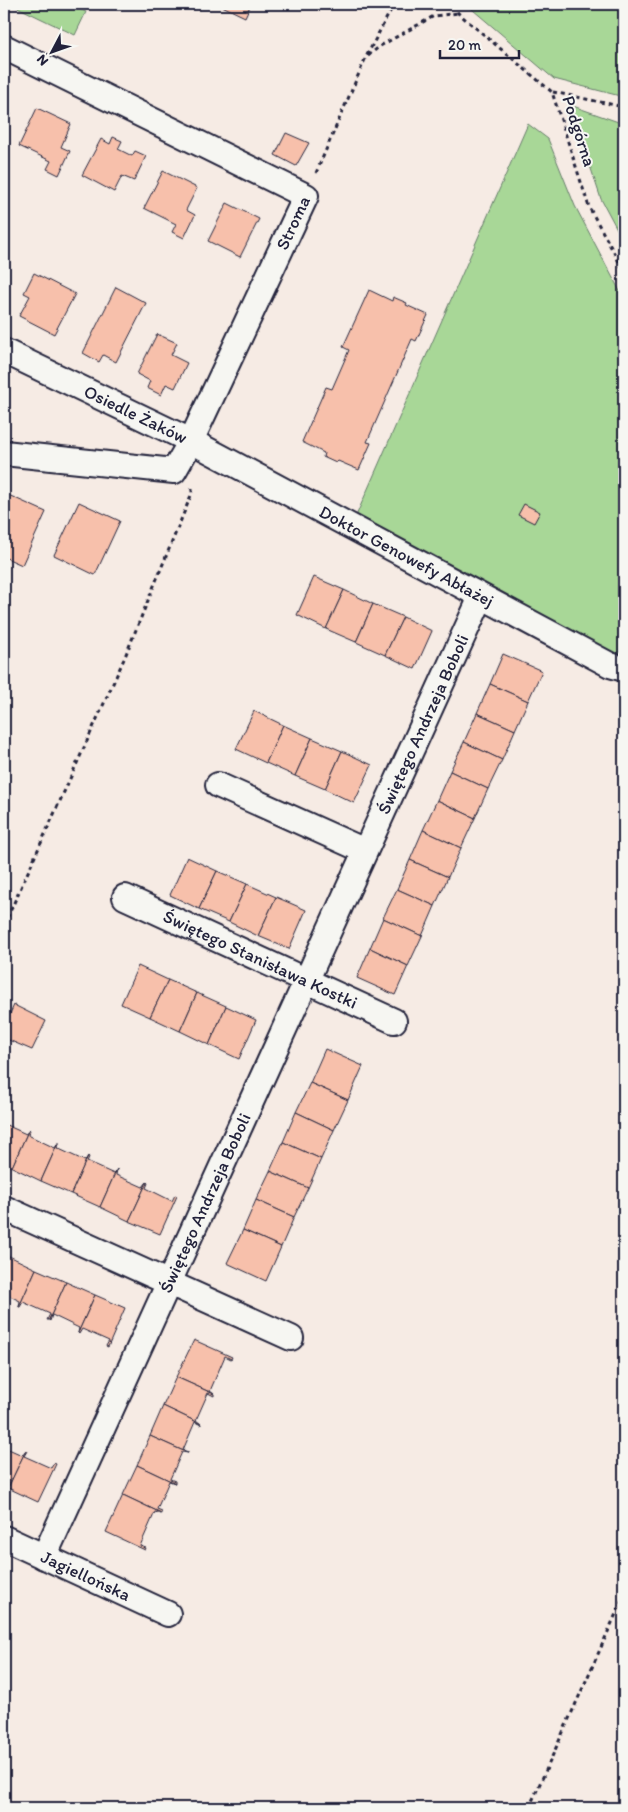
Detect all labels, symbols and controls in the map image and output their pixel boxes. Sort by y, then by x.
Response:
north arrow [28,28,78,78]
scale bar [440,28,519,60]
text: 20 m [448,36,482,54]
text: N [33,51,52,69]
street label: Podgórna [557,93,601,169]
street label: Stroma [271,192,315,253]
street label: Osiedle Żaków [80,380,191,449]
street label: Doktor Genowefy Abłażej [315,501,498,612]
street label: Świętego Andrzeja Boboli [373,631,474,818]
street label: Świętego Stanisława Kostki [160,905,361,1014]
street label: Świętego Andrzeja Boboli [155,1109,256,1296]
street label: Jagiellońska [37,1546,134,1606]

